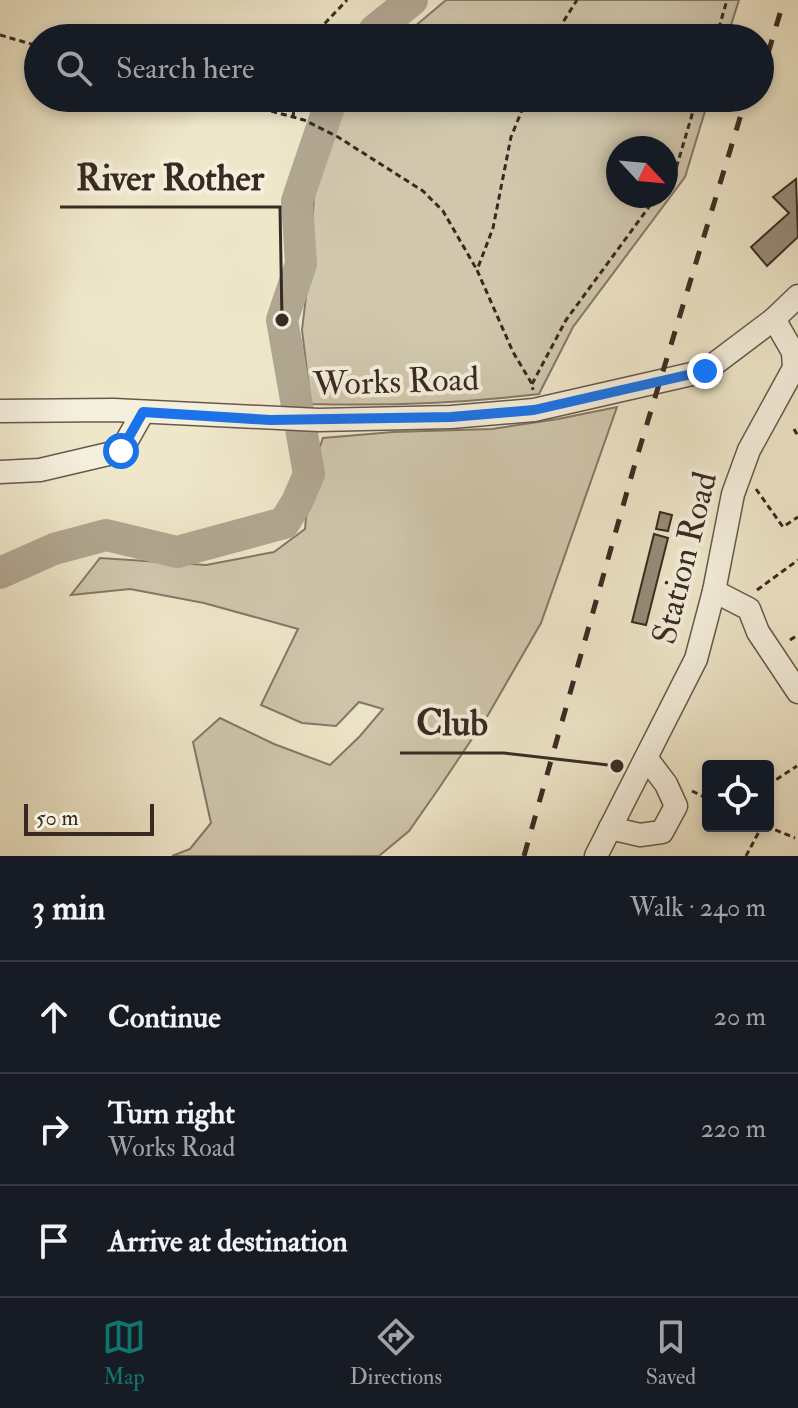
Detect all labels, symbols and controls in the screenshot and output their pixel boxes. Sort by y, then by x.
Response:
search box [24,24,774,112]
icon: search [52,46,96,90]
text: Search here [116,50,255,87]
north arrow [606,136,678,208]
callout: River Rother [60,147,280,207]
text: River Rother [76,156,265,201]
route end [687,353,723,389]
street label: Works Road [311,358,480,406]
route start [103,433,139,469]
street label: Station Road [643,467,727,649]
callout: Club [400,693,504,753]
text: Club [416,701,488,746]
map controls [702,760,774,832]
button: locate [702,760,774,832]
scale bar [24,800,154,836]
text: 50 m [36,804,78,832]
text: 3 min [32,887,105,930]
text: Walk · 240 m [630,892,766,924]
icon: ahead [32,995,76,1039]
text: Continue [108,999,221,1036]
text: 20 m [714,1001,766,1033]
text: Turn right [108,1095,235,1132]
icon: right [32,1107,76,1151]
text: 220 m [701,1113,766,1145]
text: Works Road [108,1132,235,1164]
icon: arrive [32,1219,76,1263]
text: Arrive at destination [108,1223,348,1260]
tab: Map [102,1315,146,1391]
tab: Directions [350,1315,442,1391]
tab: Saved [646,1315,696,1391]

